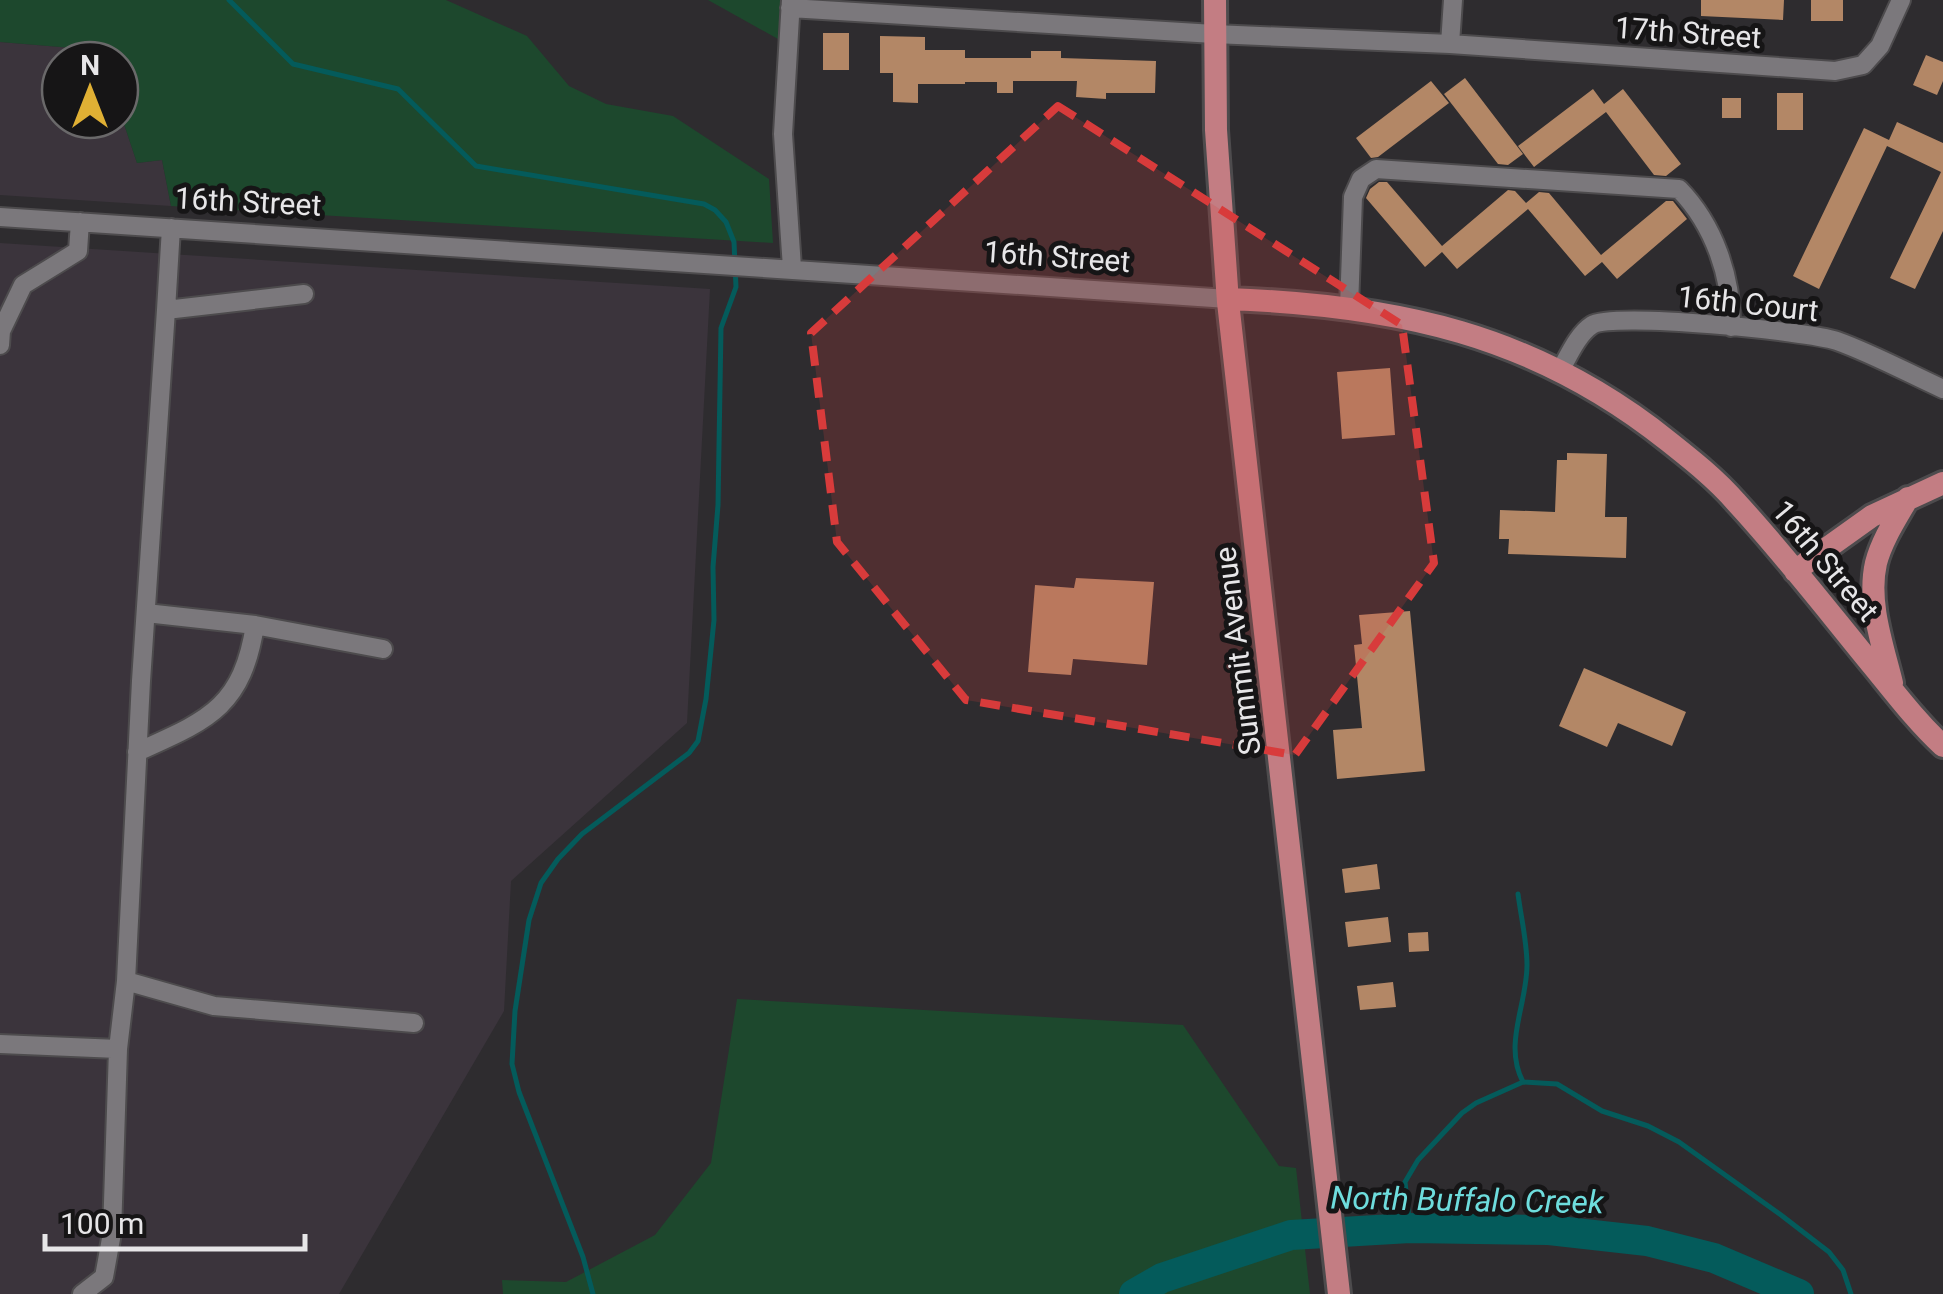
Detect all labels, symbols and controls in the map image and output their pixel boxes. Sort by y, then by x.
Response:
street label: 17th Street [1614,10,1762,55]
north arrow [40,40,140,140]
text: N [80,49,100,82]
street label: 16th Street [174,180,322,223]
street label: 16th Street [983,234,1131,279]
street label: 16th Court [1676,279,1820,328]
street label: 16th Street [1765,493,1886,628]
street label: Summit Avenue [1207,545,1268,757]
water label: North Buffalo Creek [1330,1179,1605,1221]
scale bar [45,1189,305,1251]
text: 100 m [60,1206,144,1241]

